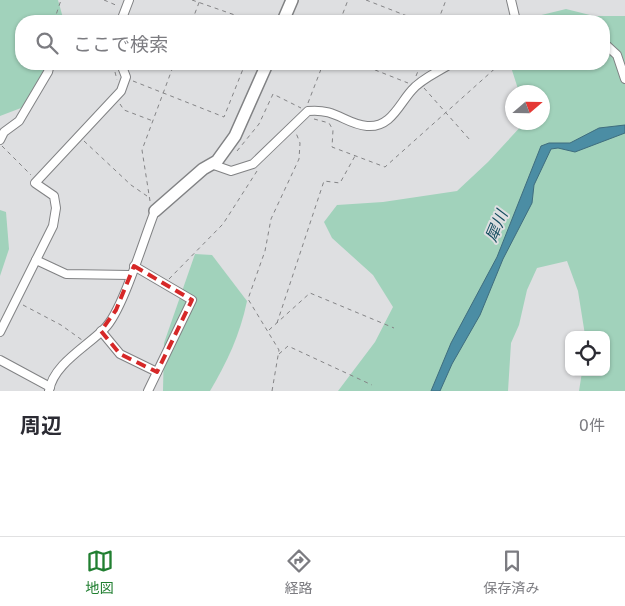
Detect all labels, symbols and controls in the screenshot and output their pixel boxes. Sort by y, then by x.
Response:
search box [15,15,610,70]
icon: search [33,29,61,57]
text: ここで検索 [73,33,168,55]
north arrow [505,85,550,130]
water label: 犀川 [481,206,512,245]
map controls [565,331,610,376]
button: locate [565,331,610,376]
text: 周辺 [20,414,62,438]
text: 0件 [579,416,605,435]
tab: 地図 [86,547,114,597]
tab: 経路 [285,547,313,597]
tab: 保存済み [484,547,540,597]

